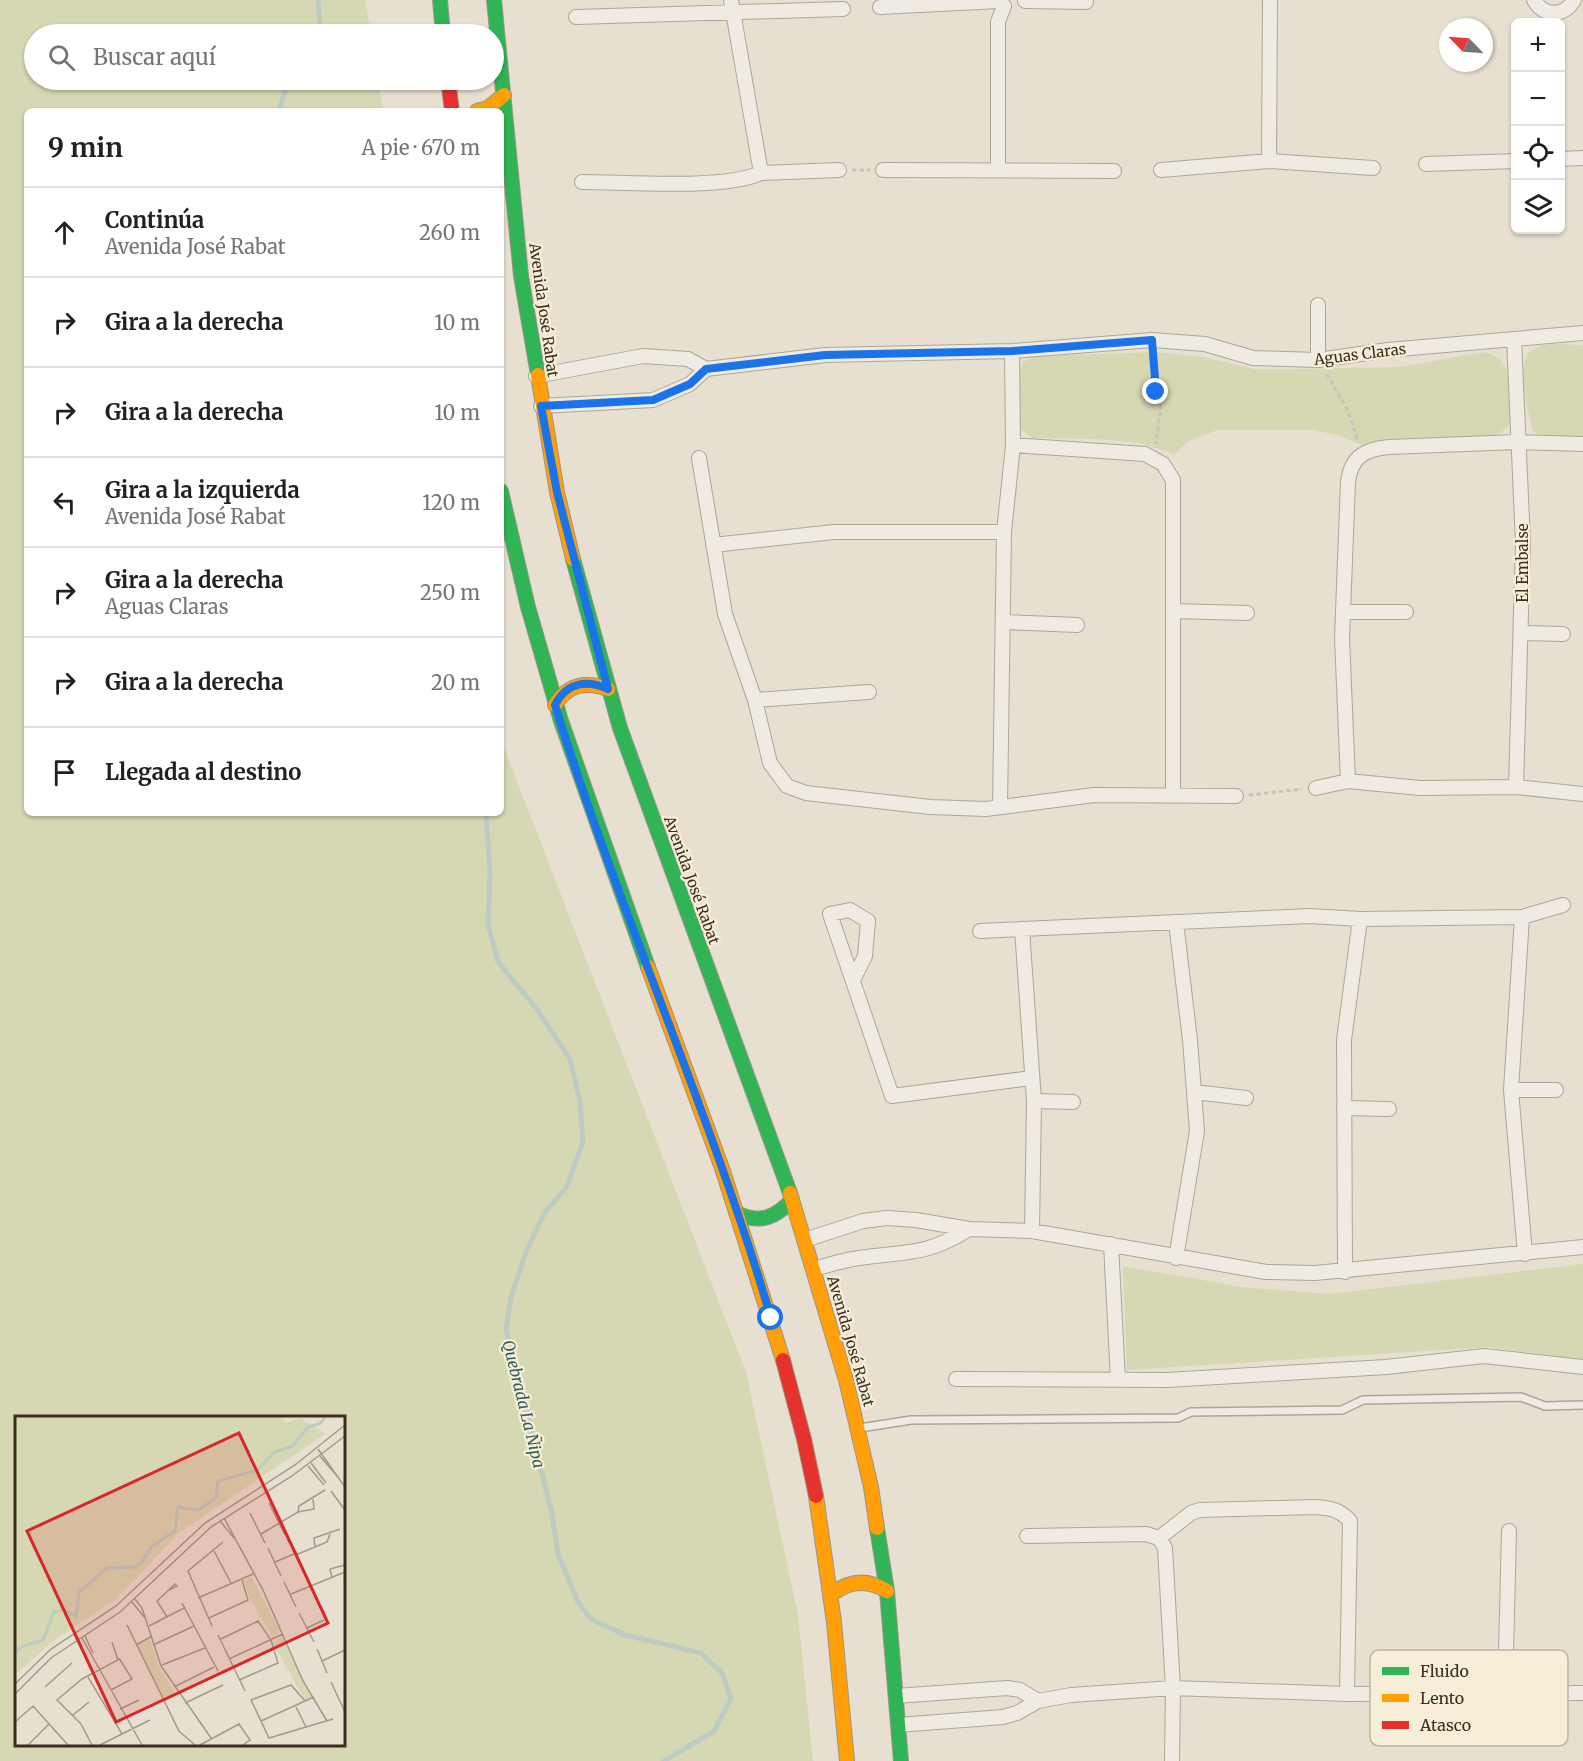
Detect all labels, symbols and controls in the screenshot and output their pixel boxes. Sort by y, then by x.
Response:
north arrow [1439,18,1493,72]
map controls [1511,18,1565,234]
button: + [1511,18,1565,72]
search box [24,24,504,90]
icon: search [45,41,78,74]
text: Buscar aquí [93,43,216,71]
button: − [1511,72,1565,126]
button: locate [1511,126,1565,180]
text: 9 min [48,131,123,164]
text: A pie · 670 m [361,135,480,160]
button: layers [1511,180,1565,234]
text: Continúa [105,206,204,234]
icon: ahead [48,216,81,249]
text: 260 m [419,220,480,245]
text: Avenida José Rabat [105,234,286,259]
street label: Avenida José Rabat [525,241,563,379]
icon: right [48,306,81,339]
text: Gira a la derecha [105,308,283,336]
text: 10 m [434,310,480,335]
street label: Aguas Claras [1312,339,1407,369]
route end [1142,378,1168,404]
icon: right [48,396,81,429]
text: Gira a la derecha [105,398,283,426]
text: 10 m [434,400,480,425]
text: Gira a la izquierda [105,476,300,504]
icon: left [48,486,81,519]
text: 120 m [422,490,480,515]
text: Avenida José Rabat [105,504,286,529]
street label: El Embalse [1513,523,1532,603]
text: Gira a la derecha [105,566,283,594]
icon: right [48,576,81,609]
text: 250 m [420,580,480,605]
text: Aguas Claras [105,594,228,619]
icon: right [48,666,81,699]
text: Gira a la derecha [105,668,283,696]
text: 20 m [431,670,480,695]
icon: arrive [48,756,81,789]
text: Llegada al destino [105,758,301,786]
street label: Avenida José Rabat [660,812,724,947]
street label: Avenida José Rabat [823,1272,879,1409]
route start [757,1304,783,1330]
water label: Quebrada La Ñipa [498,1338,550,1470]
inset map [15,1416,345,1746]
legend [1370,1650,1568,1746]
text: Fluido [1420,1661,1469,1681]
text: Lento [1420,1688,1464,1708]
text: Atasco [1419,1715,1471,1735]

